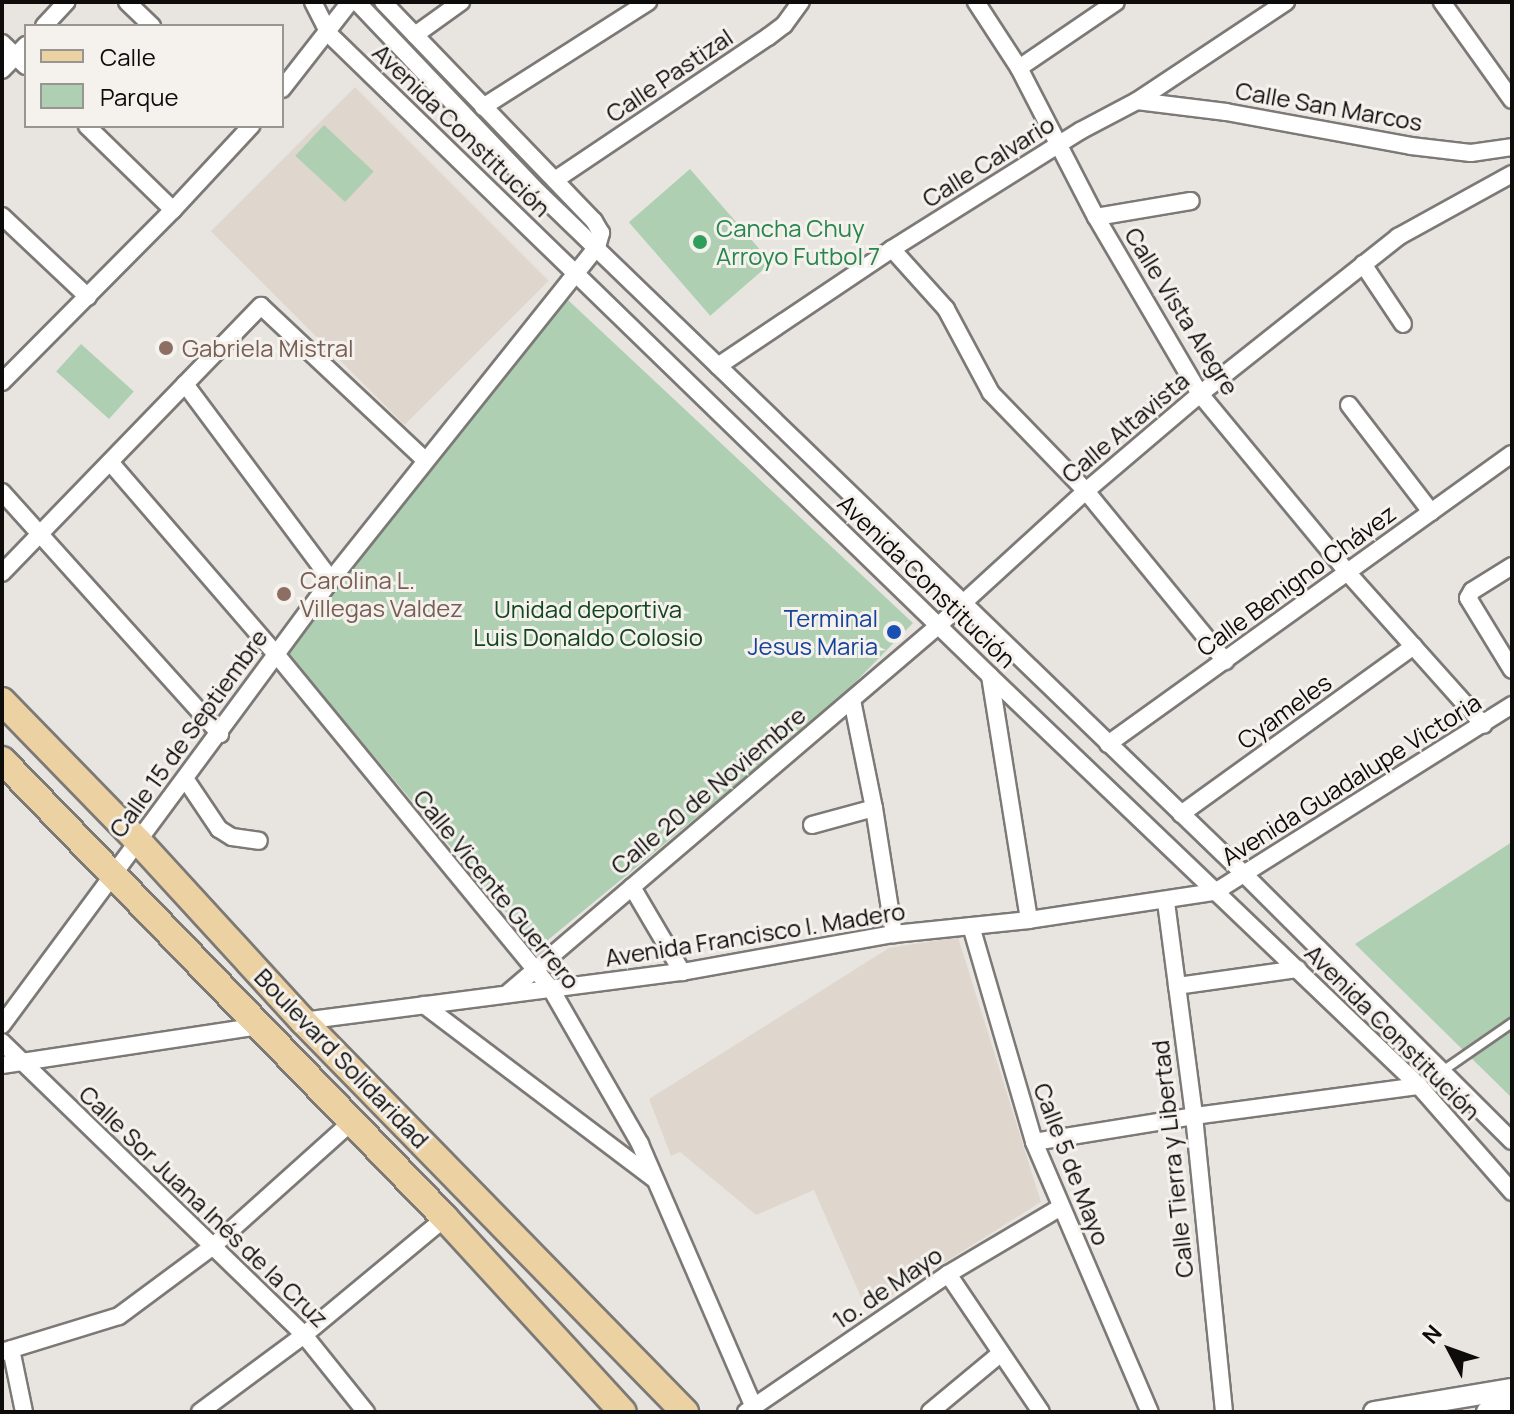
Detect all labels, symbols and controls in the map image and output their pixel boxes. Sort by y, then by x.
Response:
street label: Calle Pastizal [600,22,738,128]
legend [24,24,284,128]
street label: Avenida Constitución [367,38,557,222]
text: Calle [100,40,156,73]
street label: Calle San Marcos [1233,75,1425,137]
text: Parque [100,80,178,113]
street label: Calle Calvario [917,109,1059,213]
place label: Cancha Chuy Arroyo Futbol 7 [716,214,880,270]
street label: Calle Vista Alegre [1119,222,1245,400]
marker: Cancha Chuy Arroyo Futbol 7 [691,233,709,251]
place label: Gabriela Mistral [182,334,354,362]
marker: Gabriela Mistral [157,339,175,357]
street label: Calle Altavista [1056,365,1194,489]
street label: Avenida Constitución [832,489,1022,673]
street label: Calle Benigno Chávez [1191,498,1401,662]
place label: Carolina L. Villegas Valdez [300,566,463,622]
marker: Carolina L. Villegas Valdez [275,585,293,603]
park label: Unidad deportiva Luis Donaldo Colosio [473,595,703,651]
place label: Terminal Jesus Maria [748,604,878,660]
street label: Calle 15 de Septiembre [103,623,273,843]
marker: Terminal Jesus Maria [885,623,903,641]
street label: Cyameles [1231,667,1337,755]
street label: Avenida Guadalupe Victoria [1216,687,1486,871]
street label: Calle 20 de Noviembre [605,700,811,880]
street label: Calle Vicente Guerrero [408,784,586,994]
street label: Avenida Francisco I. Madero [603,896,907,972]
street label: Avenida Constitución [1299,938,1487,1126]
street label: Boulevard Solidaridad [249,962,435,1154]
street label: Calle Tierra y Libertad [1145,1039,1199,1279]
street label: Calle Sor Juana Inés de la Cruz [74,1079,334,1333]
street label: Calle 5 de Mayo [1028,1079,1116,1249]
street label: 1o. de Mayo [827,1240,947,1334]
north arrow [1410,1310,1490,1390]
text: N [1415,1318,1448,1350]

